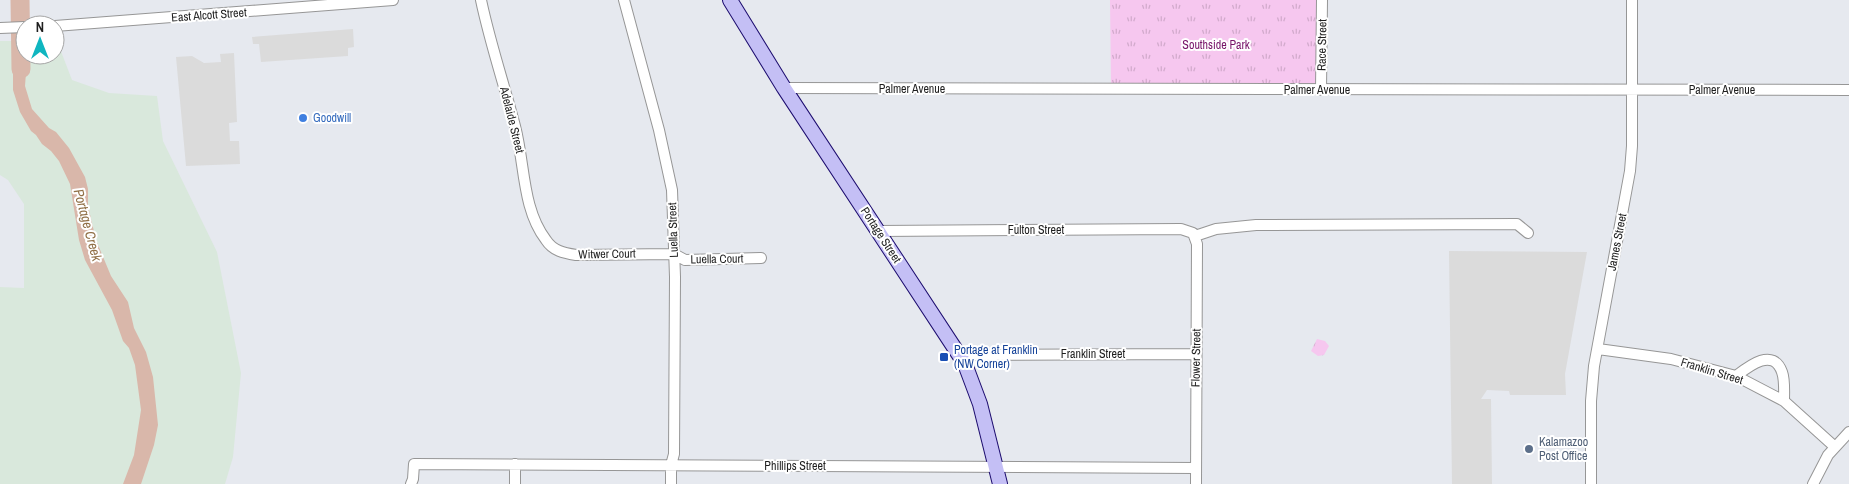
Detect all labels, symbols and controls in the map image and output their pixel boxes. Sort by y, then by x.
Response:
street label: East Alcott Street [171,4,247,26]
north arrow [15,15,65,65]
text: N [36,18,44,36]
street label: Race Street [1314,19,1330,71]
park label: Southside Park [1182,37,1250,53]
street label: Palmer Avenue [879,81,945,97]
street label: Palmer Avenue [1284,82,1350,98]
street label: Palmer Avenue [1689,82,1755,98]
street label: Adelaide Street [496,84,528,155]
place label: Goodwill [313,110,351,126]
marker: Goodwill [297,112,309,124]
water label: Portage Creek [70,187,107,264]
street label: Luella Street [664,202,682,258]
street label: Portage Street [857,204,905,266]
street label: James Street [1604,212,1630,272]
street label: Fulton Street [1008,222,1064,238]
street label: Witwer Court [578,245,636,262]
street label: Luella Court [690,251,744,267]
street label: Flower Street [1187,328,1205,387]
place label: Portage at Franklin (NW Corner) [954,342,1038,372]
street label: Franklin Street [1061,346,1126,362]
marker: Portage at Franklin (NW Corner) [938,351,950,363]
street label: Franklin Street [1679,354,1745,388]
place label: Kalamazoo Post Office [1539,434,1588,464]
marker: Kalamazoo Post Office [1523,443,1535,455]
street label: Phillips Street [764,458,826,474]

